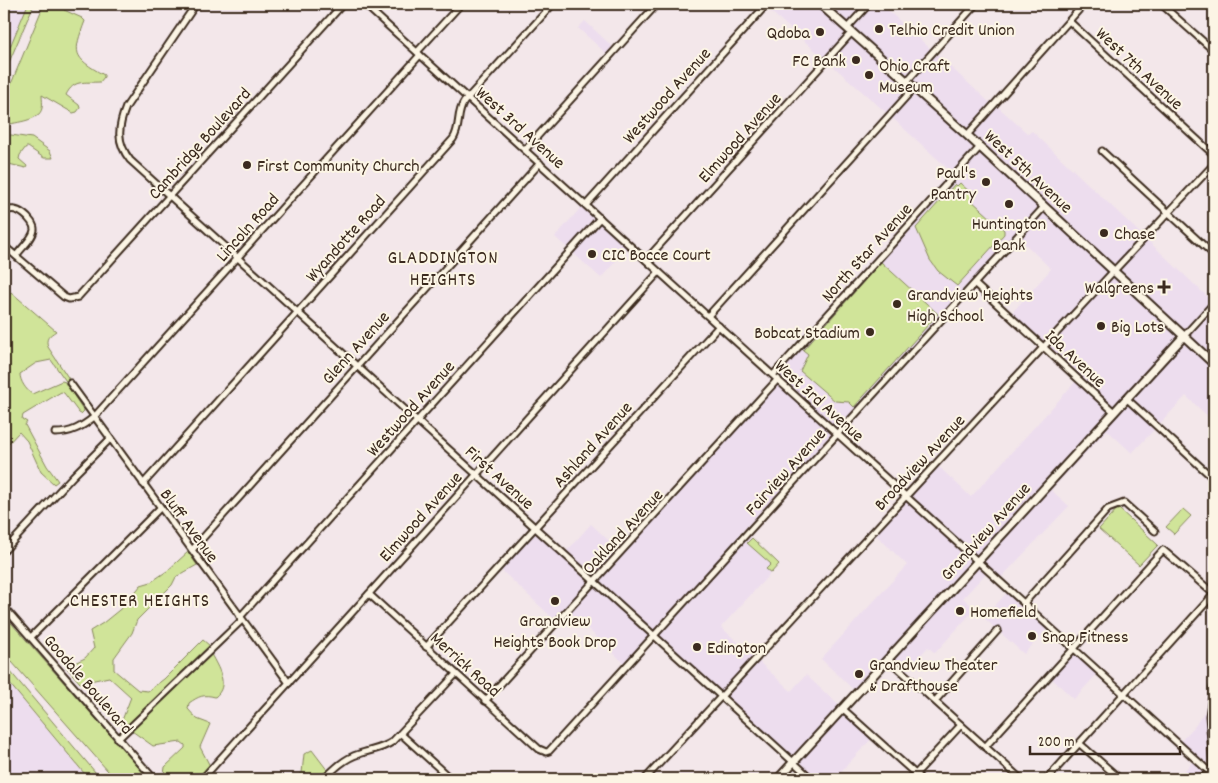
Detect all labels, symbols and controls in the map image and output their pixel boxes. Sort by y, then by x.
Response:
place label: Telhio Credit Union [889,19,1015,44]
place label: Qdoba [767,22,811,47]
marker: Telhio Credit Union [873,23,885,35]
street label: West 7th Avenue [1089,23,1188,117]
marker: Qdoba [814,26,826,38]
street label: Westwood Avenue [618,43,718,150]
place label: FC Bank [792,50,846,75]
marker: FC Bank [850,54,862,66]
place label: Ohio Craft Museum [879,55,950,101]
marker: Ohio Craft Museum [863,69,875,81]
street label: West 3rd Avenue [469,82,570,176]
street label: Cambridge Boulevard [144,83,258,206]
street label: Elmwood Avenue [693,88,788,189]
street label: West 5th Avenue [977,125,1077,221]
place label: First Community Church [257,155,419,180]
marker: First Community Church [241,159,253,171]
place label: Paul's Pantry [930,162,977,208]
marker: Paul's Pantry [980,176,992,188]
street label: Lincoln Road [211,189,286,268]
street label: Wyandotte Road [301,190,393,289]
marker: Huntington Bank [1003,198,1015,210]
street label: North Star Avenue [817,199,919,309]
place label: Huntington Bank [972,213,1046,259]
place label: Chase [1114,223,1155,248]
marker: Chase [1098,227,1110,239]
place label: CIC Bocce Court [602,244,711,269]
district label: GLADDINGTON HEIGHTS [387,246,499,295]
marker: CIC Bocce Court [586,248,598,260]
place label: Walgreens [1085,277,1154,302]
marker: Walgreens [1158,281,1170,293]
place label: Grandview Heights High School [907,284,1033,330]
marker: Grandview Heights High School [891,298,903,310]
street label: Glenn Avenue [317,306,397,391]
place label: Big Lots [1111,316,1164,341]
marker: Big Lots [1095,320,1107,332]
place label: Bobcat Stadium [754,322,860,347]
street label: Ida Avenue [1038,325,1111,395]
marker: Bobcat Stadium [864,326,876,338]
street label: West 3rd Avenue [768,355,869,449]
street label: Westwood Avenue [362,356,462,463]
street label: Ashland Avenue [548,397,639,494]
street label: Broadview Avenue [869,410,972,517]
street label: Fairview Avenue [741,423,833,522]
street label: First Avenue [458,441,539,517]
street label: Elmwood Avenue [374,467,469,568]
street label: Grandview Avenue [936,478,1038,587]
street label: Bluff Avenue [153,484,223,569]
street label: Oakland Avenue [578,484,670,581]
district label: CHESTER HEIGHTS [70,589,210,616]
marker: Grandview Heights Book Drop [549,595,561,607]
place label: Homefield [970,601,1036,626]
marker: Homefield [954,605,966,617]
place label: Grandview Heights Book Drop [493,610,617,656]
place label: Snap Fitness [1042,626,1128,651]
street label: Merrick Road [423,627,505,704]
street label: Goodale Boulevard [36,630,138,741]
marker: Snap Fitness [1026,630,1038,642]
place label: Edington [707,637,766,662]
marker: Edington [691,641,703,653]
place label: Grandview Theater & Drafthouse [869,654,998,700]
marker: Grandview Theater & Drafthouse [853,668,865,680]
scale bar [1030,723,1180,755]
text: 200 m [1038,732,1075,754]

